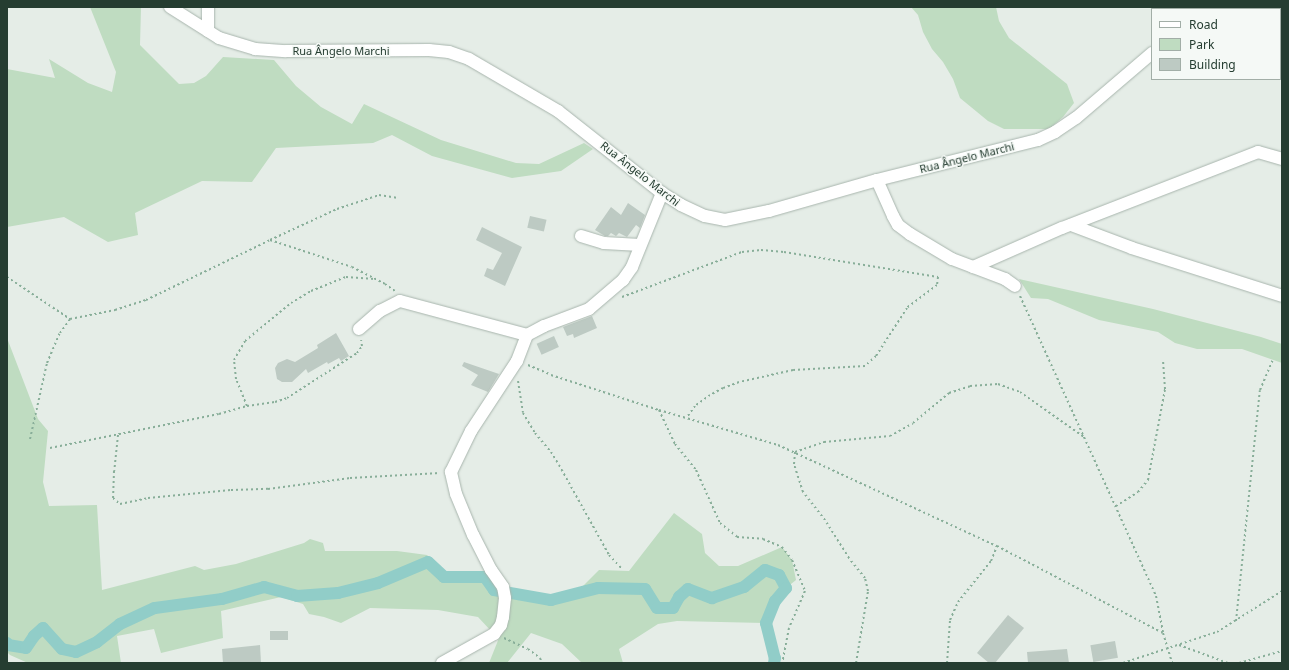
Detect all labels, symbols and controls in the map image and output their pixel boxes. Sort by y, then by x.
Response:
legend [1151,8,1281,80]
text: Road [1189,16,1218,33]
text: Park [1189,36,1214,53]
street label: Rua Ângelo Marchi [292,44,390,58]
text: Building [1189,56,1236,73]
street label: Rua Ângelo Marchi [598,139,682,209]
street label: Rua Ângelo Marchi [918,140,1016,176]

